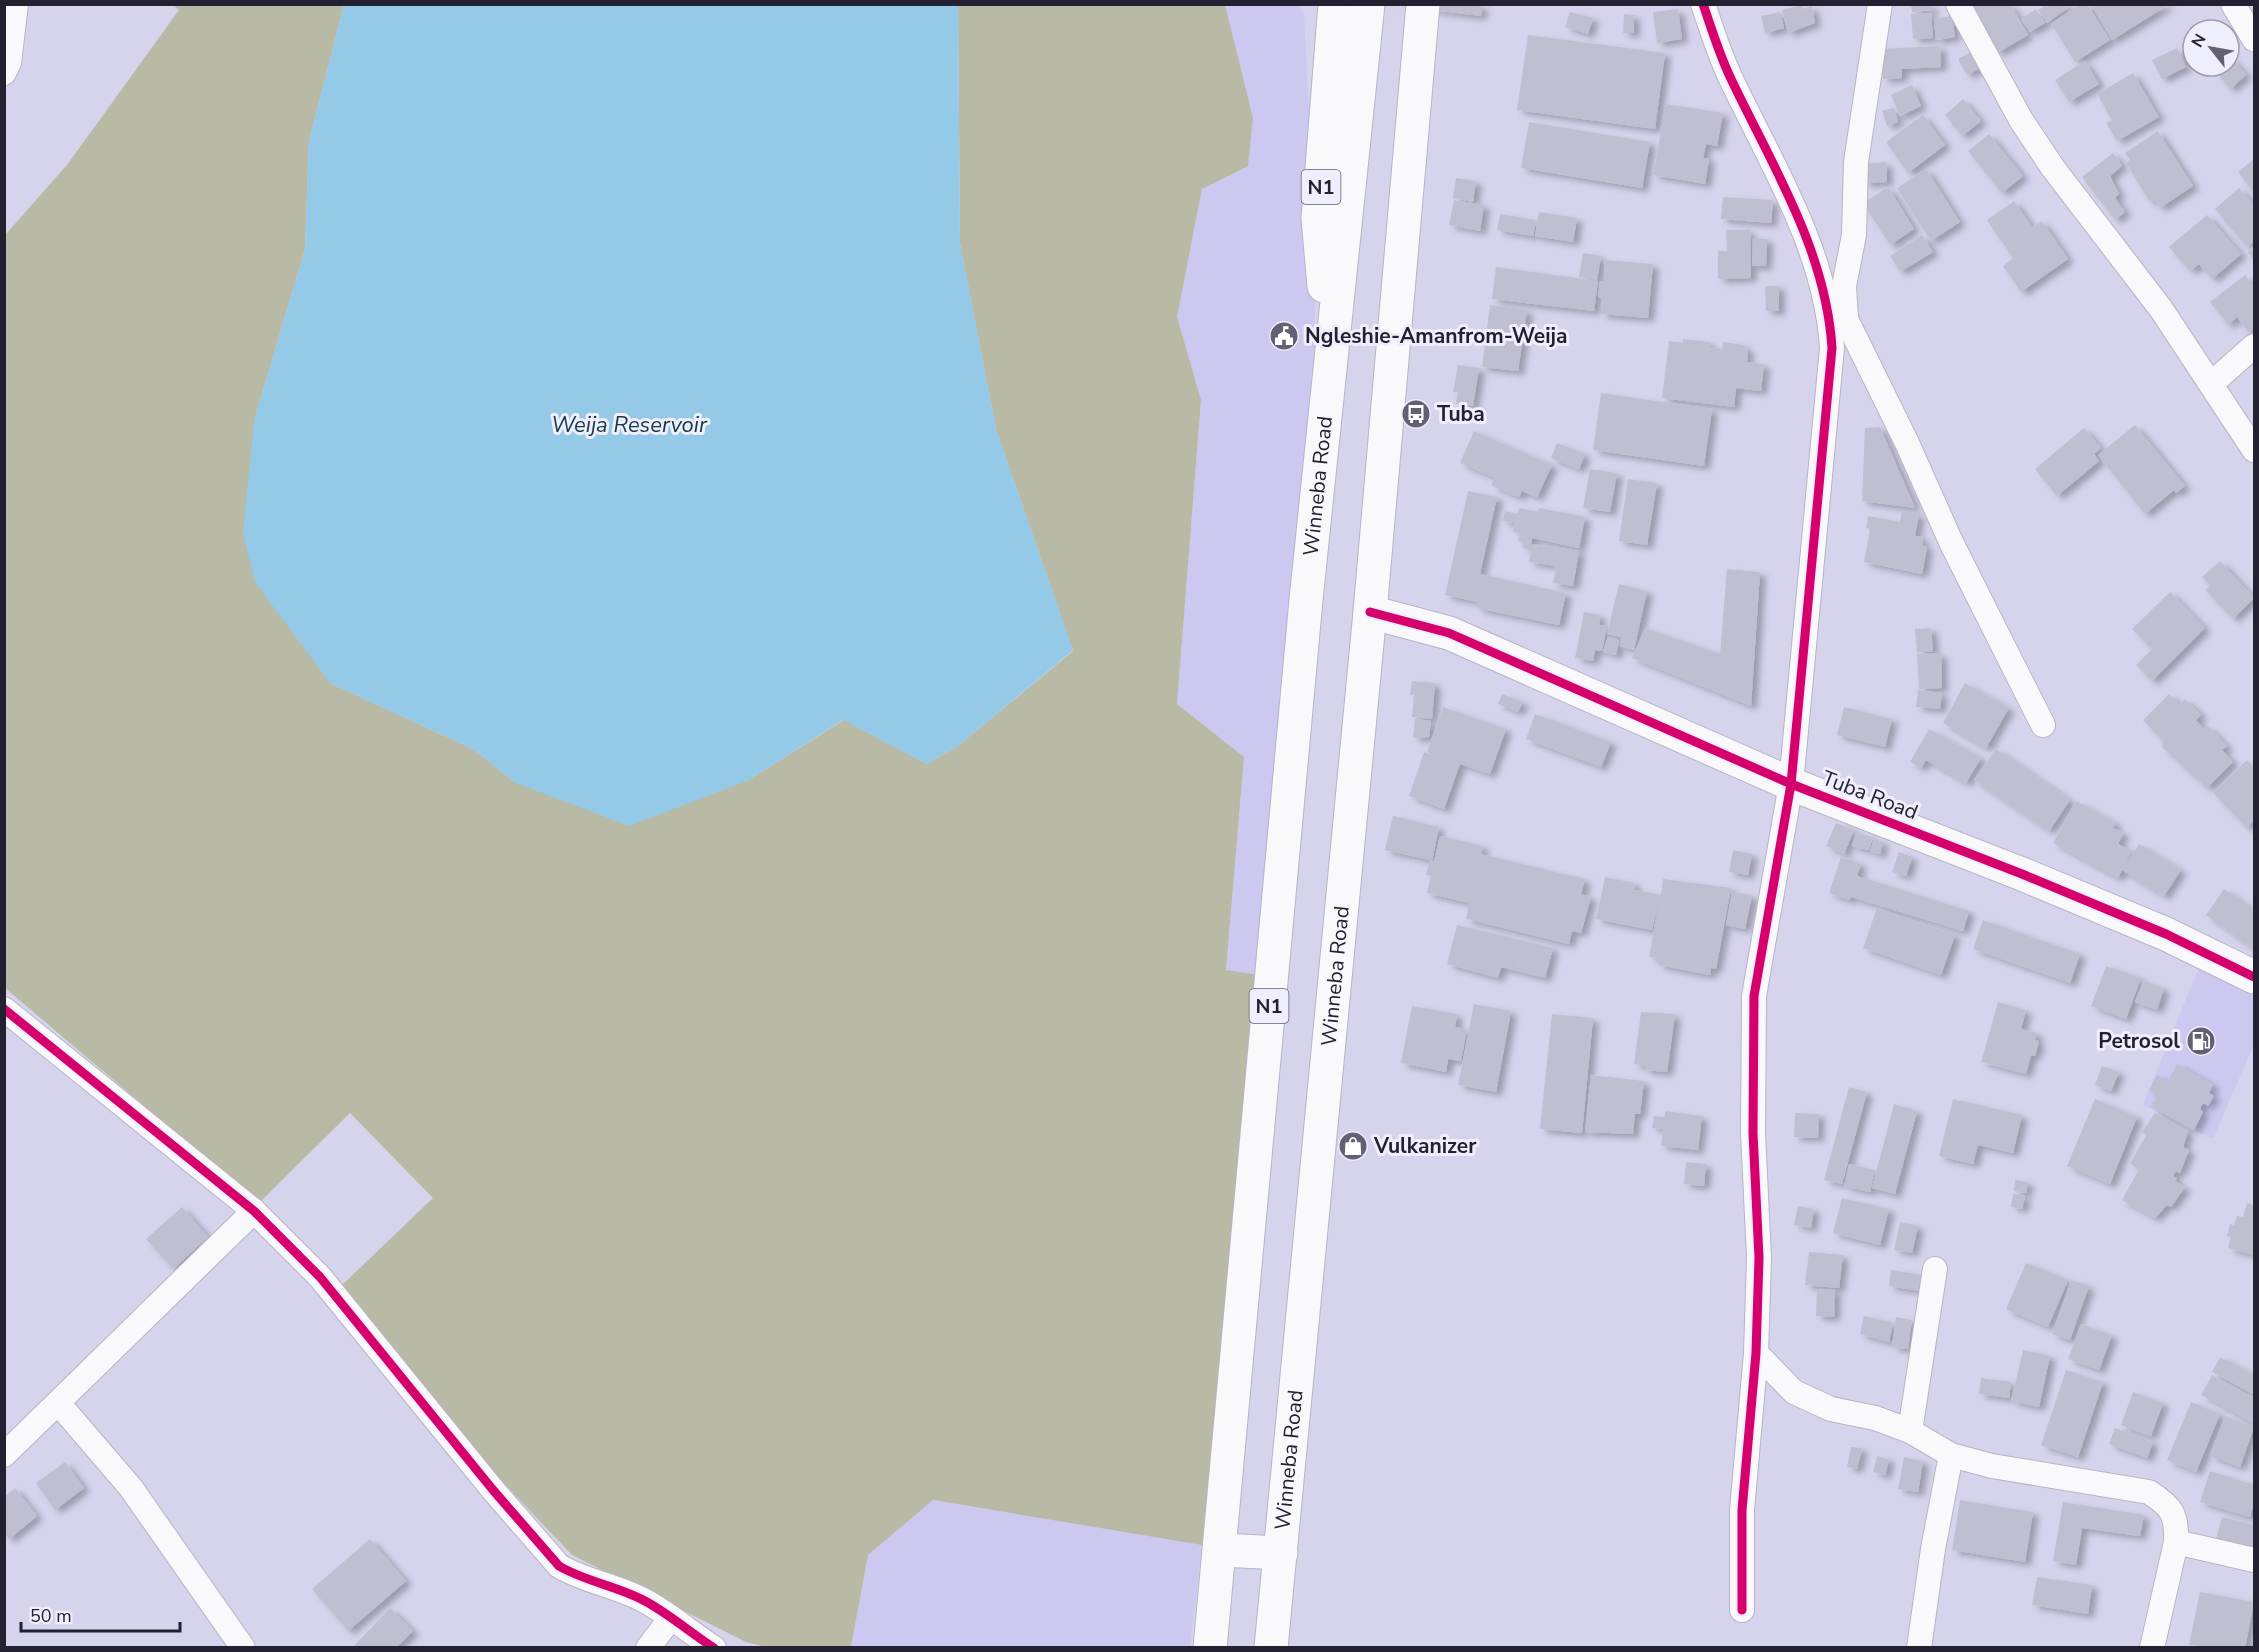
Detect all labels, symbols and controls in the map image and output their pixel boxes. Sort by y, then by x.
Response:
north arrow [2181,18,2241,78]
text: N [2186,30,2212,52]
road number: N1 [1302,170,1340,204]
public building icon: Ngleshie-Amanfrom-Weija [1268,320,1300,352]
place label: Ngleshie-Amanfrom-Weija [1305,322,1567,350]
bus stop icon: Tuba [1400,398,1432,430]
place label: Tuba [1437,400,1485,428]
water label: Weija Reservoir [551,410,708,440]
street label: Winneba Road [1297,415,1339,557]
street label: Tuba Road [1818,764,1922,826]
street label: Winneba Road [1315,905,1356,1047]
road number: N1 [1250,989,1288,1023]
fuel station icon: Petrosol [2185,1025,2217,1057]
place label: Petrosol [2098,1027,2180,1055]
shop icon: Vulkanizer [1337,1130,1369,1162]
place label: Vulkanizer [1373,1132,1477,1160]
street label: Winneba Road [1268,1388,1310,1531]
scale bar [21,1595,180,1633]
text: 50 m [30,1604,72,1628]

